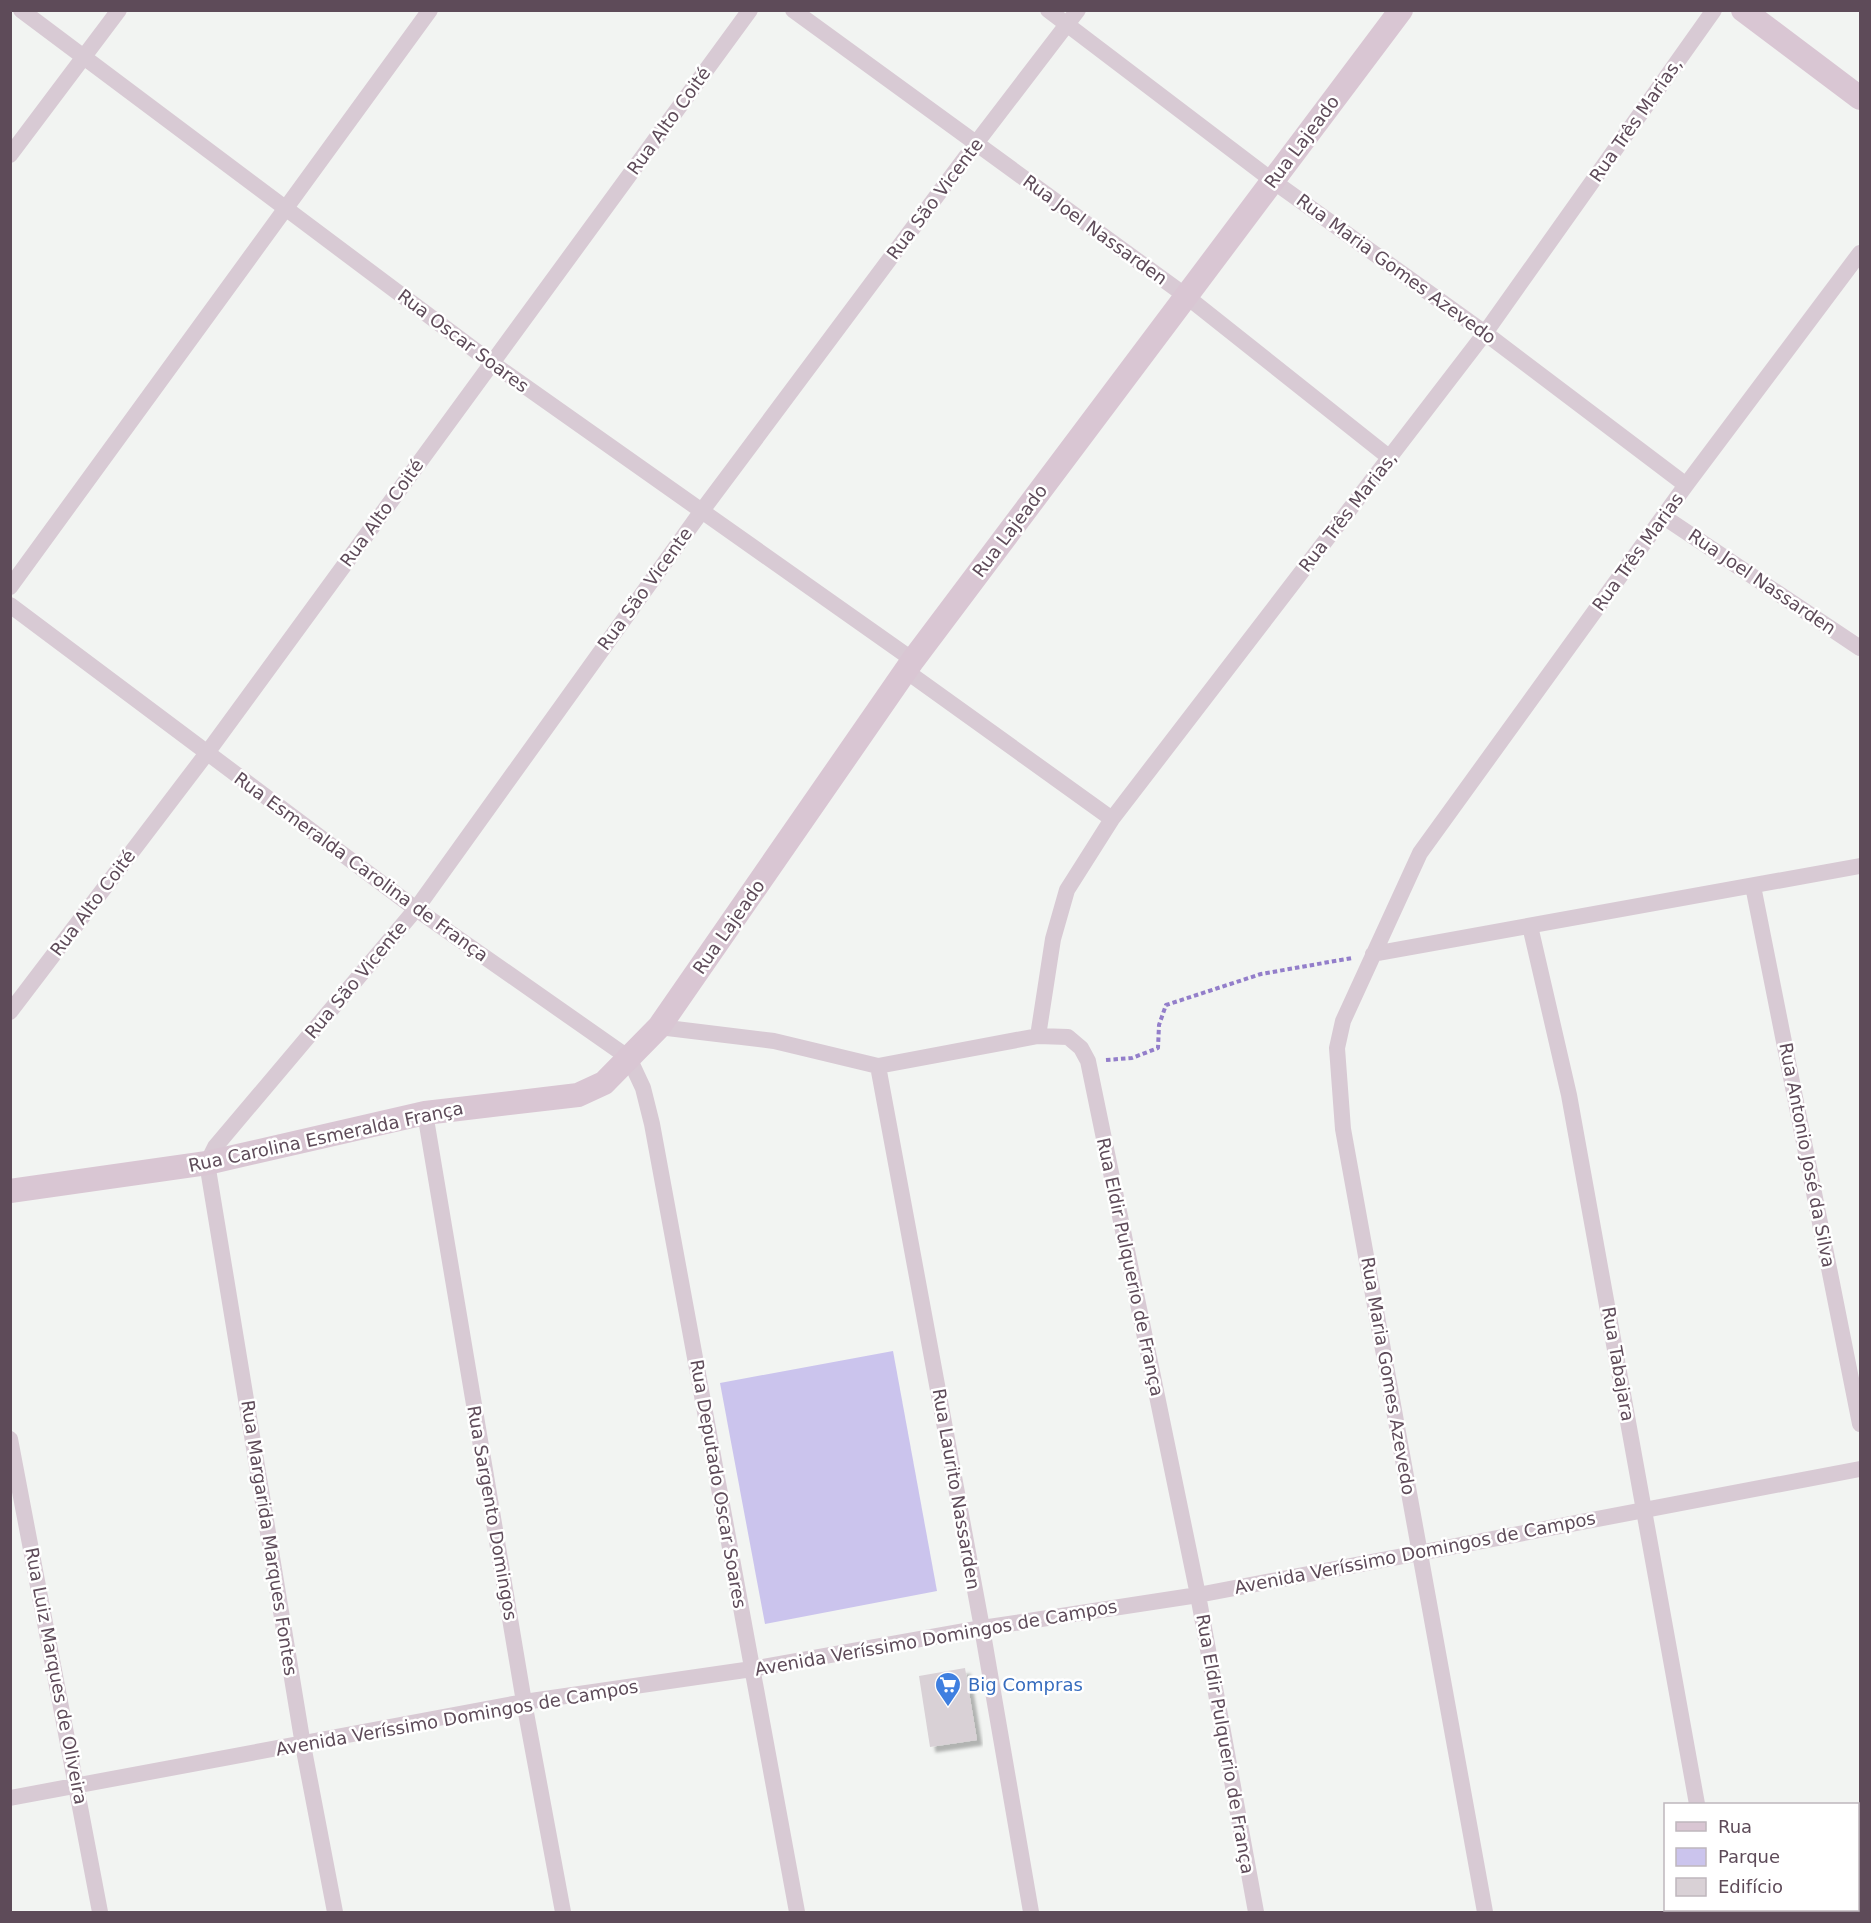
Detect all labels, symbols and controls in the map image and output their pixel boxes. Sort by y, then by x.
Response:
street label: Rua Três Marias, [1585,54,1686,186]
street label: Rua Alto Coité [623,63,715,179]
street label: Rua Lajeado [1260,91,1343,192]
street label: Rua São Vicente [882,134,987,264]
street label: Rua Joel Nassarden [1019,170,1172,289]
street label: Rua Maria Gomes Azevedo [1293,189,1500,348]
street label: Rua Oscar Soares [394,285,533,397]
street label: Rua Três Marias, [1294,448,1401,576]
street label: Rua Alto Coité [336,455,428,571]
street label: Rua Lajeado [968,480,1051,581]
street label: Rua Três Marias [1588,489,1687,615]
street label: Rua São Vicente [593,523,696,654]
street label: Rua Joel Nassarden [1685,524,1840,639]
street label: Rua Esmeralda Carolina de França [230,767,492,966]
street label: Rua Alto Coité [46,845,139,960]
street label: Rua Lajeado [688,875,769,978]
street label: Rua São Vicente [300,917,411,1043]
street label: Rua Antonio José da Silva [1775,1041,1840,1269]
street label: Rua Carolina Esmeralda França [187,1097,465,1176]
street label: Rua Eldir Pulquerio de França [1093,1136,1168,1398]
street label: Rua Maria Gomes Azevedo [1357,1255,1420,1497]
street label: Rua Tabajara [1598,1305,1639,1423]
street label: Rua Deputado Oscar Soares [686,1358,751,1610]
street label: Rua Laurito Nassarden [928,1387,985,1591]
street label: Rua Margarida Marques Fontes [237,1399,302,1677]
street label: Rua Sargento Domingos [463,1404,522,1622]
street label: Avenida Veríssimo Domingos de Campos [1233,1507,1597,1598]
street label: Rua Luiz Marques de Oliveira [21,1546,92,1806]
street label: Avenida Veríssimo Domingos de Campos [753,1595,1119,1680]
street label: Rua Eldir Pulquerio de França [1192,1612,1259,1876]
supermarket icon: Big Compras [933,1670,963,1708]
place label: Big Compras [968,1674,1083,1695]
street label: Avenida Veríssimo Domingos de Campos [274,1675,640,1760]
legend [1664,1803,1859,1911]
text: Rua [1718,1816,1752,1837]
text: Parque [1718,1846,1780,1867]
text: Edifício [1718,1876,1783,1897]

